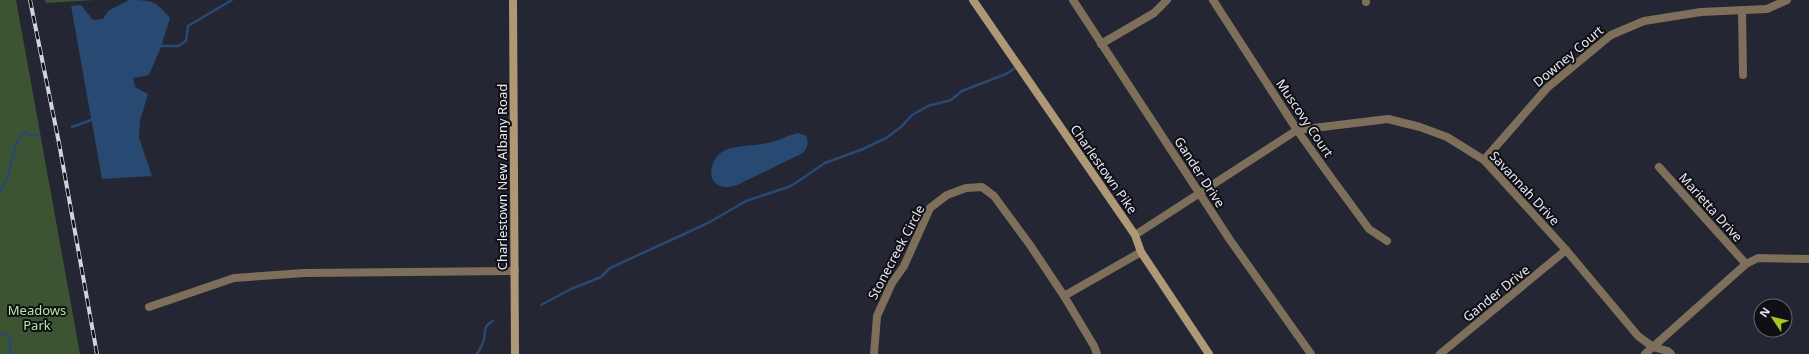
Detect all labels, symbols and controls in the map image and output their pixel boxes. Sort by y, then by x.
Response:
street label: Downey Court [1529,21,1607,91]
street label: Muscovy Court [1272,75,1338,161]
street label: Charlestown New Albany Road [493,84,511,270]
street label: Charlestown Pike [1066,121,1142,217]
street label: Gander Drive [1170,133,1230,211]
street label: Savannah Drive [1486,147,1564,229]
street label: Marietta Drive [1675,169,1747,245]
street label: Stonecreek Circle [863,201,929,303]
street label: Gander Drive [1459,261,1533,325]
north arrow [1753,298,1793,338]
park label: Meadows Park [8,301,66,334]
text: N [1756,304,1773,320]

